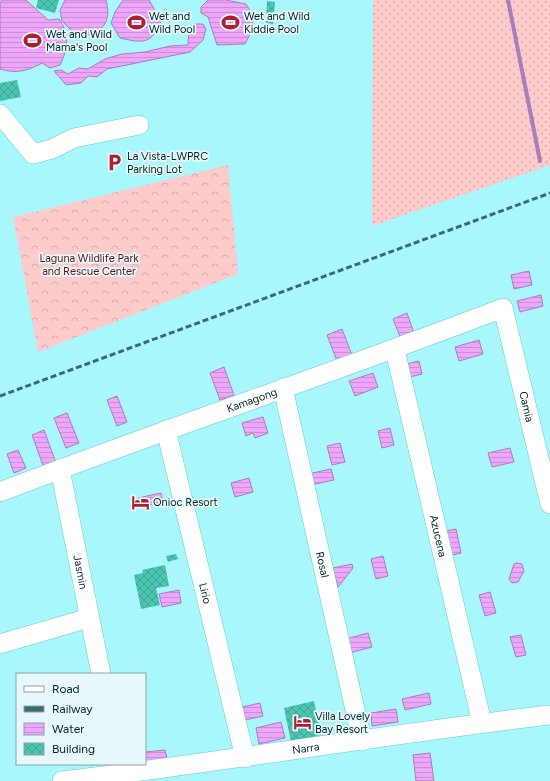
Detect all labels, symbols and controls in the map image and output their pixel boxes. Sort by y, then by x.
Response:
place label: Wet and Wild Pool [149,10,195,36]
place label: Wet and Wild Kiddie Pool [244,10,310,36]
sports icon: Wet and Wild Pool [126,12,146,32]
sports icon: Wet and Wild Kiddie Pool [221,12,241,32]
place label: Wet and Wild Mama's Pool [46,28,112,54]
sports icon: Wet and Wild Mama's Pool [23,30,43,50]
place label: La Vista-LWPRC Parking Lot [127,150,208,176]
parking icon: La Vista-LWPRC Parking Lot [104,152,124,172]
park label: Laguna Wildlife Park and Rescue Center [39,252,139,278]
street label: Kamagong [225,385,279,415]
street label: Camia [516,390,536,423]
hotel icon: Onioc Resort [130,492,150,512]
place label: Onioc Resort [153,496,218,509]
street label: Azucena [427,514,449,558]
street label: Rosal [313,550,331,579]
street label: Jasmin [70,554,90,590]
street label: Lirio [196,582,214,605]
legend [16,673,146,765]
text: Road [52,682,80,696]
text: Railway [52,702,93,716]
place label: Villa Lovely Bay Resort [315,710,370,736]
hotel icon: Villa Lovely Bay Resort [292,712,312,732]
text: Water [52,722,84,736]
street label: Narra [291,740,320,757]
text: Building [52,742,95,756]

